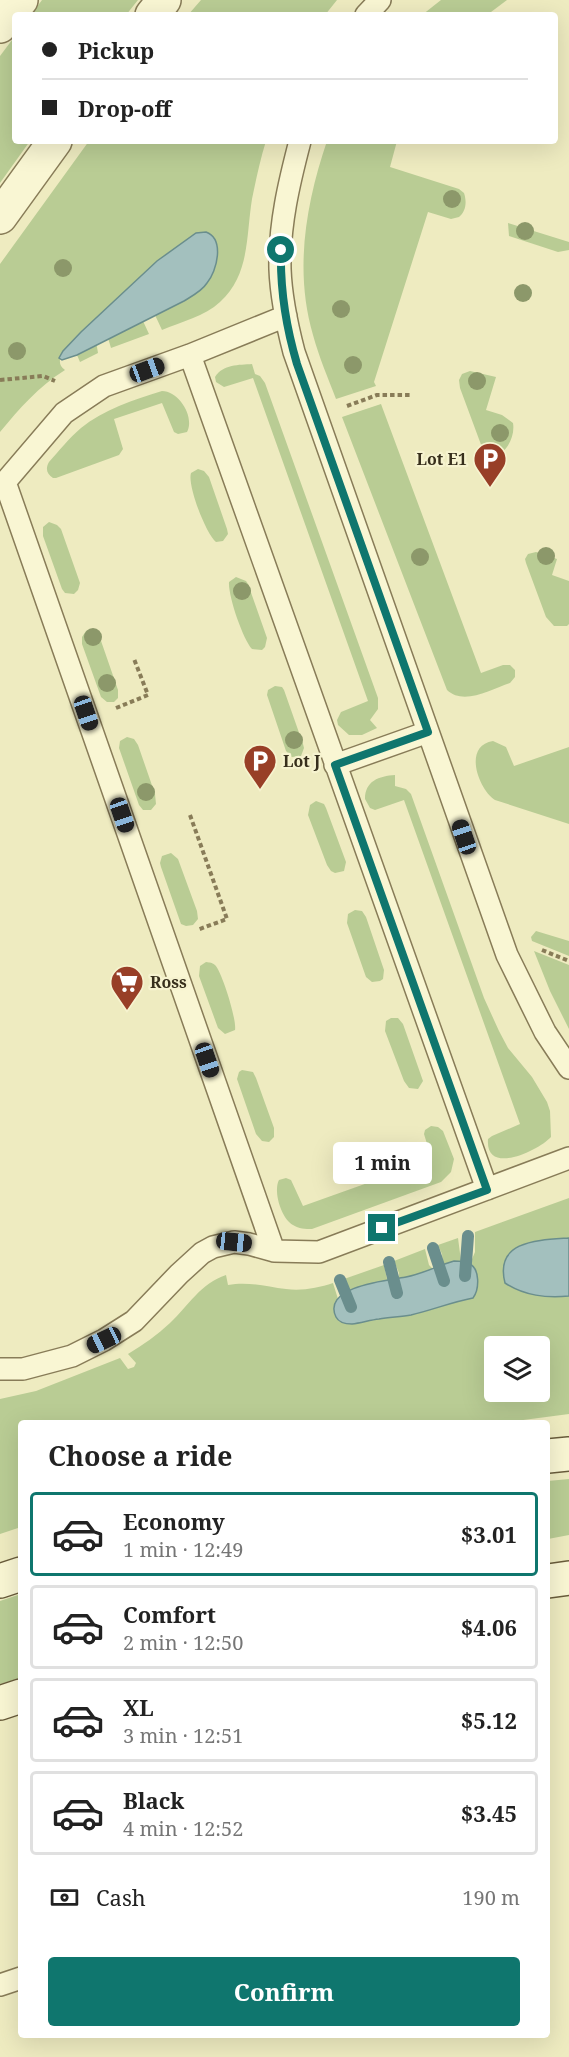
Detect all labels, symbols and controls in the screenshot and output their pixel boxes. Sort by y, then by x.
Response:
text: Pickup [78,35,154,65]
text: Drop-off [78,93,171,123]
route start [267,236,294,263]
car [127,355,167,385]
parking icon: Lot E1 [472,441,508,488]
place label: Lot E1 [417,448,467,470]
car [72,693,100,733]
parking icon: Lot J [242,743,278,790]
place label: Lot J [283,750,321,772]
car [108,795,136,835]
car [450,817,478,857]
supermarket icon: Ross [109,964,145,1011]
place label: Ross [150,971,187,993]
car [193,1040,221,1080]
callout: 1 min [332,1141,431,1183]
text: 1 min [354,1149,411,1176]
route end [368,1214,395,1241]
car [215,1231,253,1253]
car [84,1324,124,1356]
map controls [484,1336,550,1402]
button: layers [484,1336,550,1402]
text: Choose a ride [48,1437,233,1474]
text: Economy [123,1506,225,1536]
icon: car [51,1507,105,1561]
text: $3.01 [461,1519,517,1549]
text: 1 min · 12:49 [123,1536,243,1563]
text: Comfort [123,1599,216,1629]
icon: car [51,1600,105,1654]
text: $4.06 [461,1612,517,1642]
text: 2 min · 12:50 [123,1629,243,1656]
text: XL [123,1692,154,1722]
icon: car [51,1693,105,1747]
text: $5.12 [461,1705,517,1735]
text: 3 min · 12:51 [123,1722,243,1749]
text: Black [123,1785,184,1815]
icon: car [51,1786,105,1840]
text: $3.45 [461,1798,517,1828]
text: 4 min · 12:52 [123,1815,243,1842]
icon: cash [48,1881,81,1914]
text: Cash [96,1882,146,1912]
text: 190 m [462,1884,520,1911]
button: Confirm [48,1957,520,2026]

